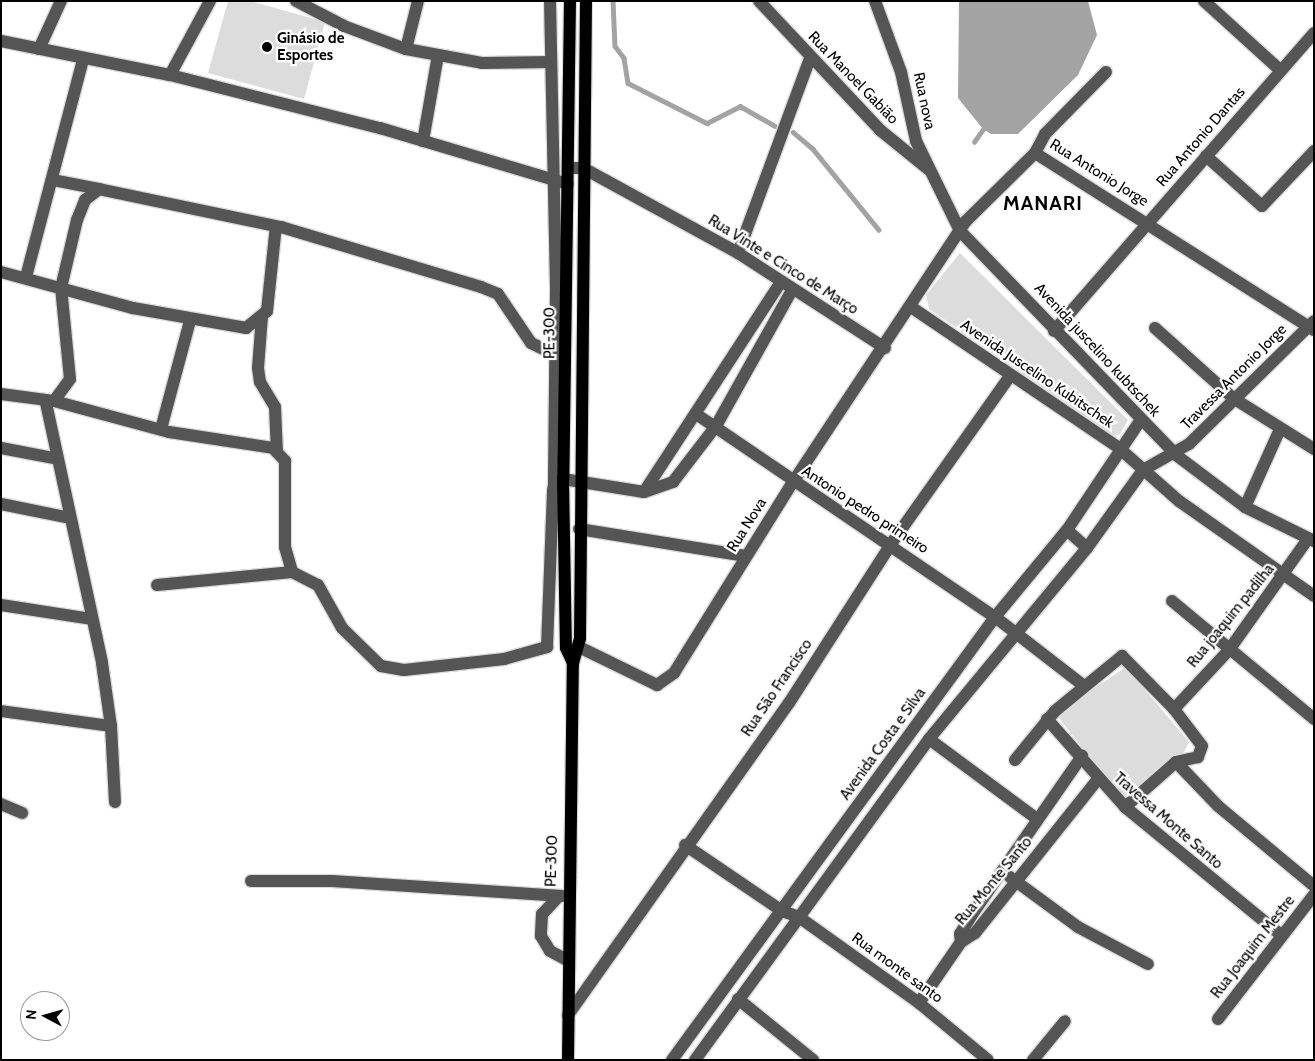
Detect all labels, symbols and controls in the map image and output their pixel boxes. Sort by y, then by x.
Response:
street label: Rua Manoel Gabião [804,28,902,128]
place label: Ginásio de Esportes [277,29,344,64]
marker: Ginásio de Esportes [261,41,273,53]
street label: Rua nova [909,71,939,131]
street label: Rua Antonio Dantas [1153,84,1249,190]
street label: Rua Antonio Jorge [1046,135,1152,211]
district label: MANARI [1002,191,1084,215]
street label: Rua Vinte e Cinco de Março [705,211,861,319]
street label: Avenida juscelino kubtschek [1030,280,1164,420]
street label: PE-300 [541,307,559,359]
street label: Avenida Juscelino Kubitschek [957,316,1117,432]
street label: Travessa Antonio Jorge [1178,321,1290,433]
street label: Antonio pedro primeiro [798,462,932,558]
street label: Rua Nova [723,495,771,555]
street label: Rua joaquim padilha [1184,561,1278,671]
street label: Rua São Francisco [738,636,816,740]
street label: Avenida Costa e Silva [836,684,930,804]
street label: Travessa Monte Santo [1110,769,1226,873]
street label: Rua Monte Santo [952,833,1036,929]
street label: PE-300 [542,835,562,887]
street label: Rua Joaquim Mestre [1207,892,1299,1002]
street label: Rua monte santo [848,929,946,1007]
north arrow [20,991,70,1041]
text: N [22,1009,41,1020]

